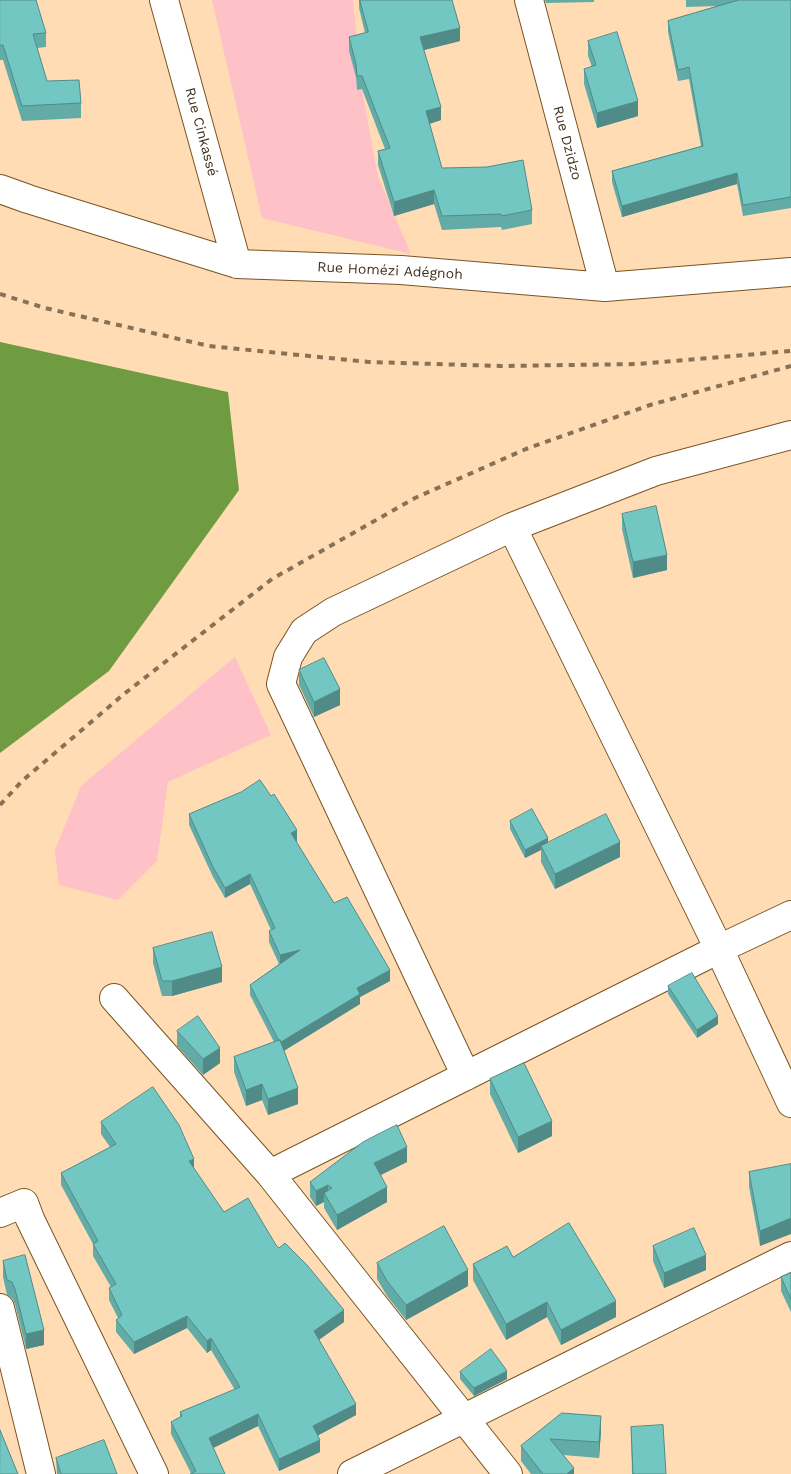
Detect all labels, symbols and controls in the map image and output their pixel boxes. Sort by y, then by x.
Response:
street label: Rue Cinkassé [181,86,221,178]
street label: Rue Dzidzo [549,104,585,182]
street label: Rue Homézi Adégnoh [317,259,463,283]

